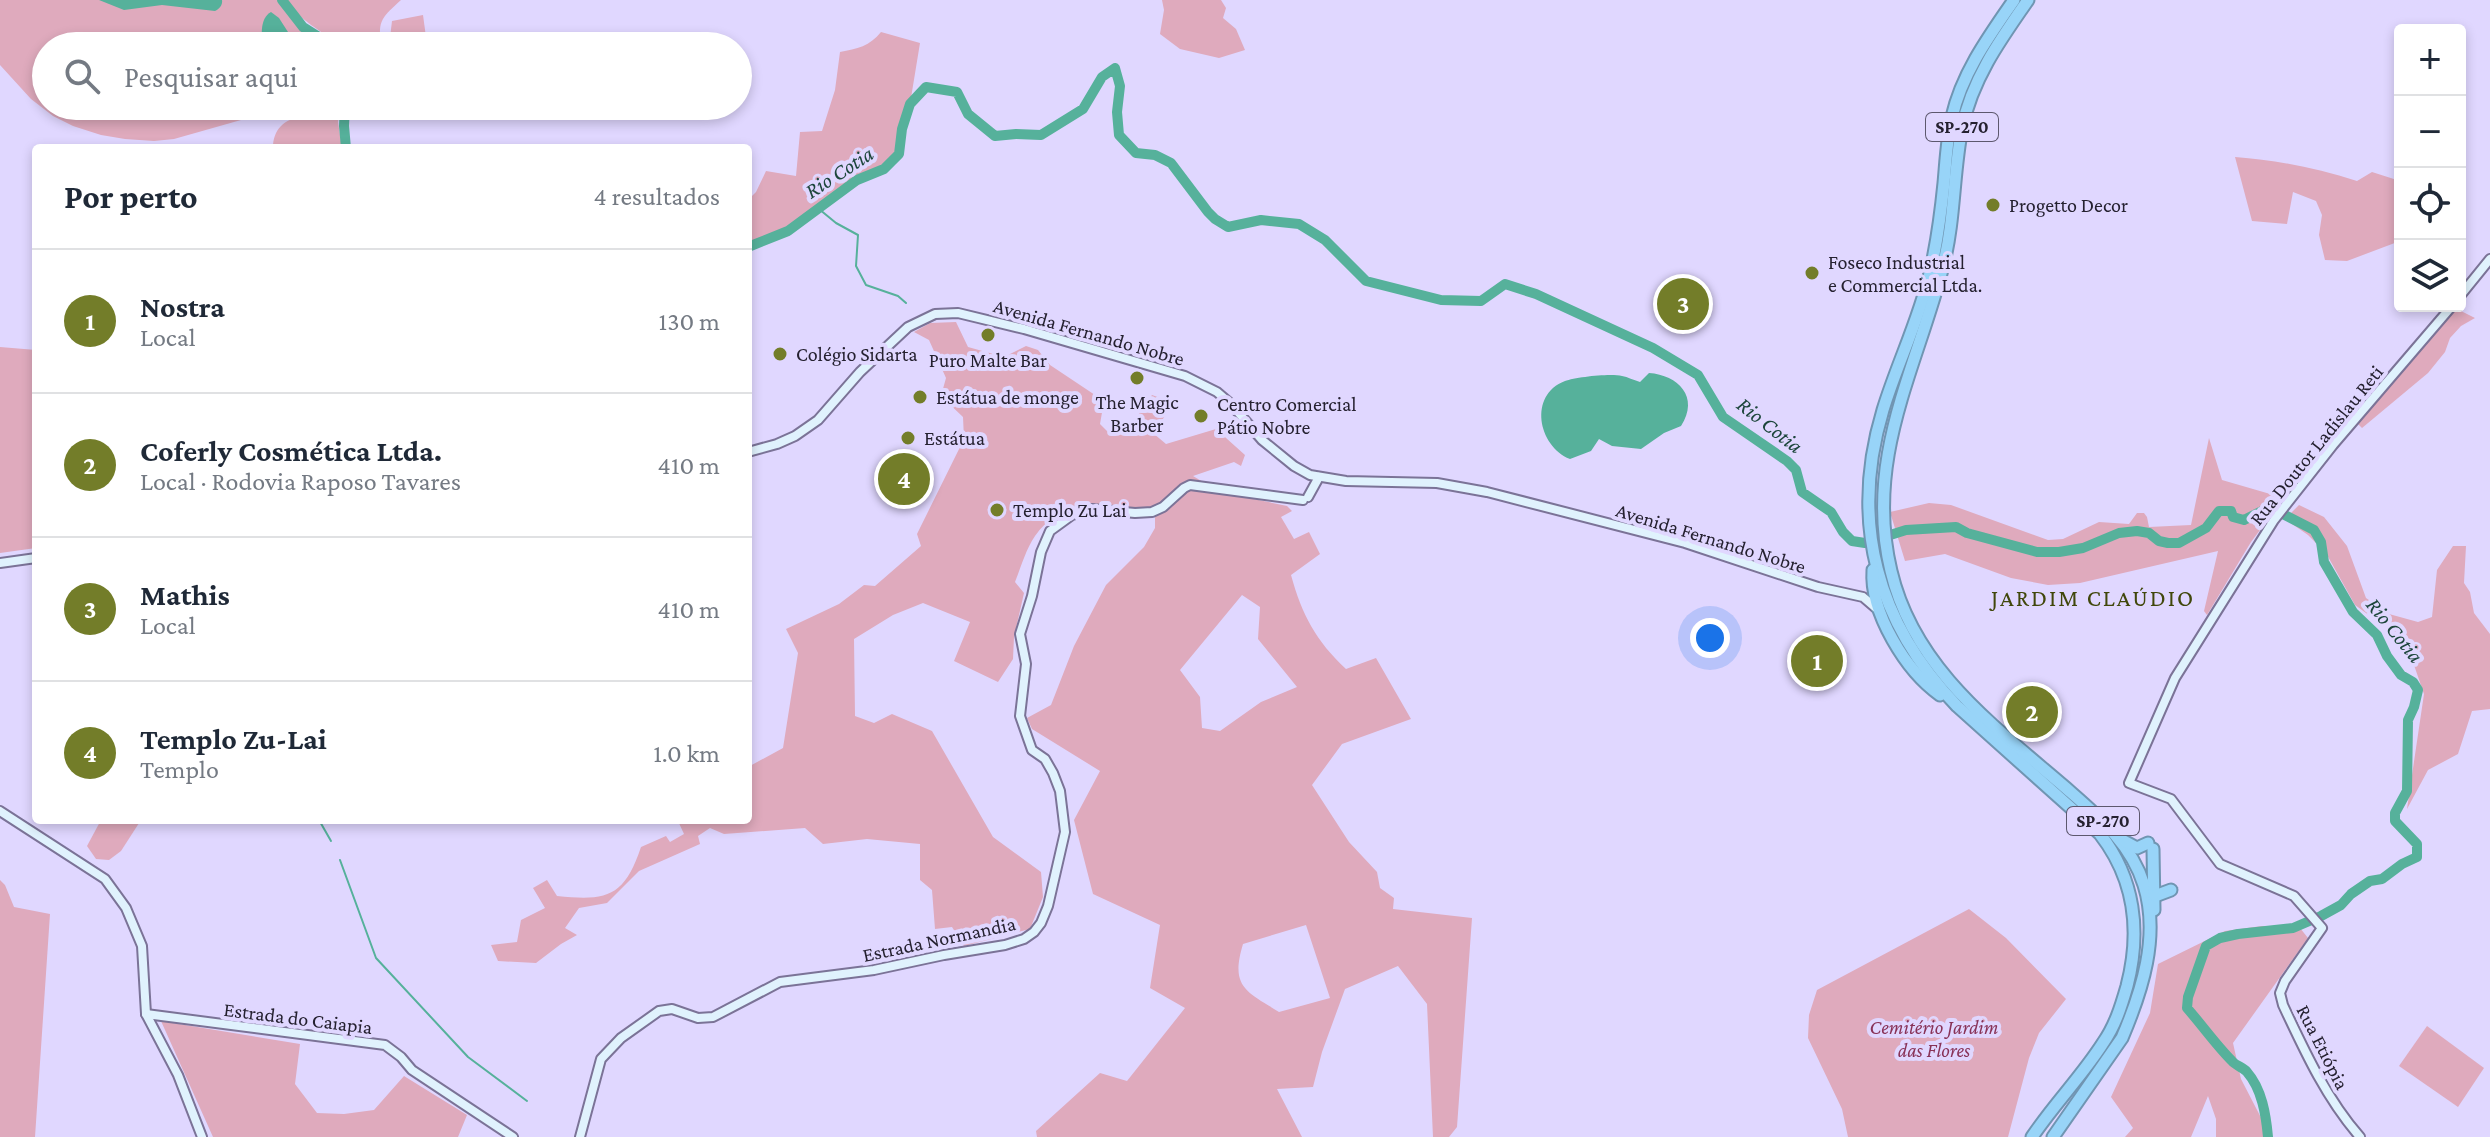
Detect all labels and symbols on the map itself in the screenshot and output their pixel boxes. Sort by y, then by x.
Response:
road number: SP-270 [1926,113,1998,141]
water label: Rio Cotia [800,141,878,203]
place label: Progetto Decor [2009,194,2128,217]
marker: Progetto Decor [1984,196,2002,214]
place label: Foseco Industrial e Commercial Ltda. [1828,251,1982,296]
marker: Foseco Industrial e Commercial Ltda. [1803,264,1821,282]
pin: 3 [1657,274,1709,334]
street label: Avenida Fernando Nobre [991,294,1187,370]
marker: Puro Malte Bar [979,326,997,344]
place label: Colégio Sidarta [796,343,918,366]
marker: Colégio Sidarta [771,345,789,363]
place label: Puro Malte Bar [929,349,1047,371]
street label: Rua Doutor Ladislau Reti [2245,361,2387,529]
marker: The Magic Barber [1128,369,1146,387]
place label: Estátua de monge [936,386,1079,409]
marker: Estátua de monge [911,388,929,406]
place label: The Magic Barber [1095,391,1179,436]
water label: Rio Cotia [1732,392,1808,458]
place label: Centro Comercial Pátio Nobre [1217,393,1356,438]
marker: Centro Comercial Pátio Nobre [1192,407,1210,425]
place label: Estátua [924,427,985,449]
marker: Estátua [899,429,917,447]
pin: 4 [878,449,930,509]
place label: Templo Zu Lai [1013,499,1126,522]
street label: Avenida Fernando Nobre [1613,499,1809,577]
marker: Templo Zu Lai [988,501,1006,519]
district label: JARDIM CLAÚDIO [1989,584,2195,611]
water label: Rio Cotia [2361,592,2429,668]
your location [1690,618,1730,658]
pin: 1 [1791,631,1843,691]
pin: 2 [2006,682,2058,742]
road number: SP-270 [2067,807,2139,835]
street label: Estrada Normandia [860,912,1018,966]
street label: Estrada do Caiapia [222,998,374,1039]
street label: Rua Etiópia [2291,1001,2354,1093]
park label: Cemitério Jardim das Flores [1870,1016,1998,1061]

